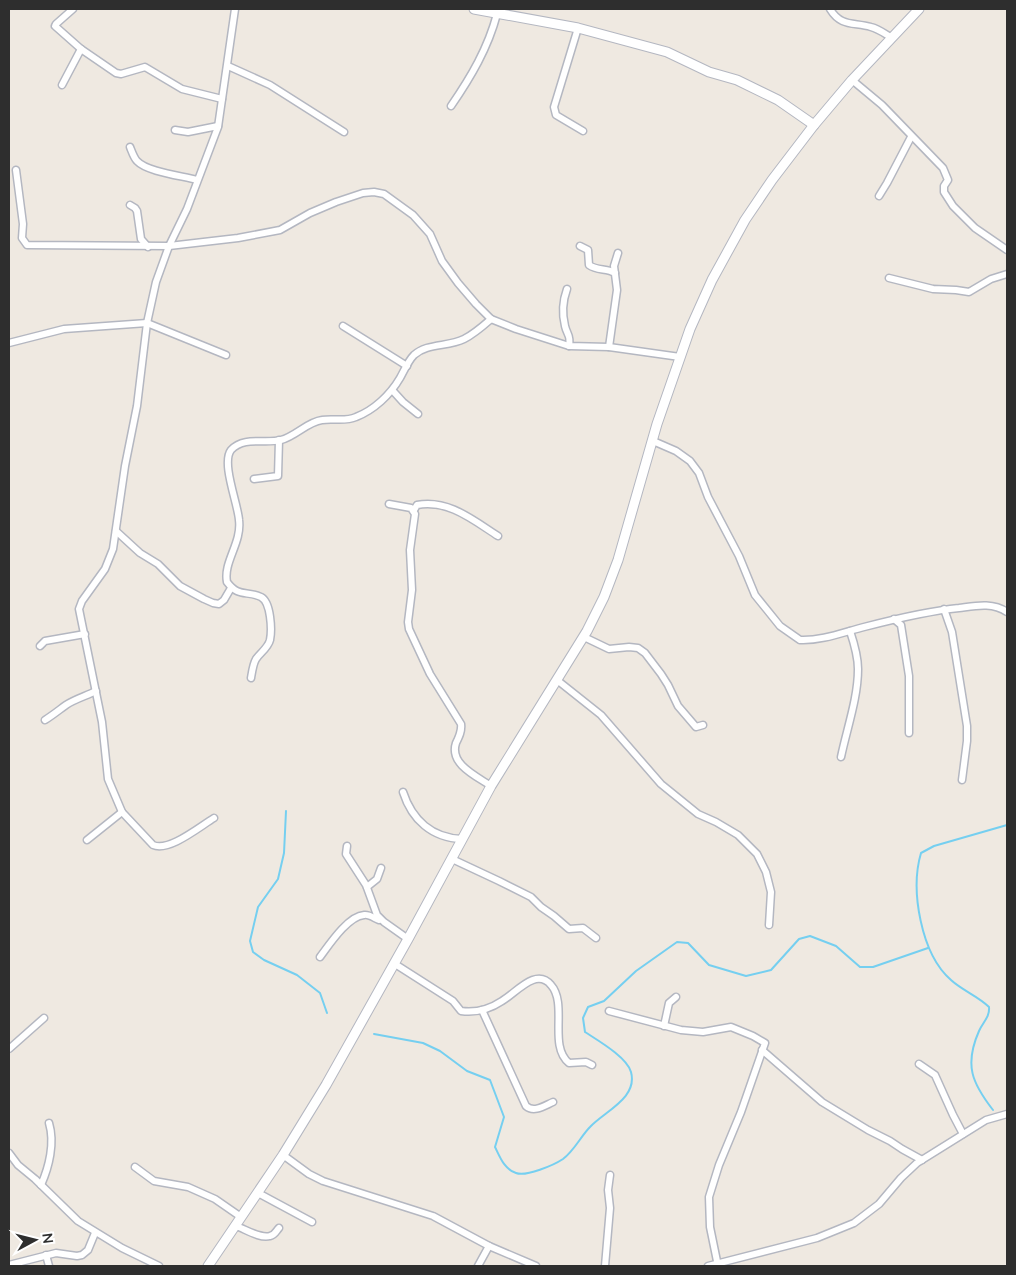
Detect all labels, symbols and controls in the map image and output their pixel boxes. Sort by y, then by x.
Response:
north arrow [10,1215,60,1265]
text: N [37,1232,57,1245]

